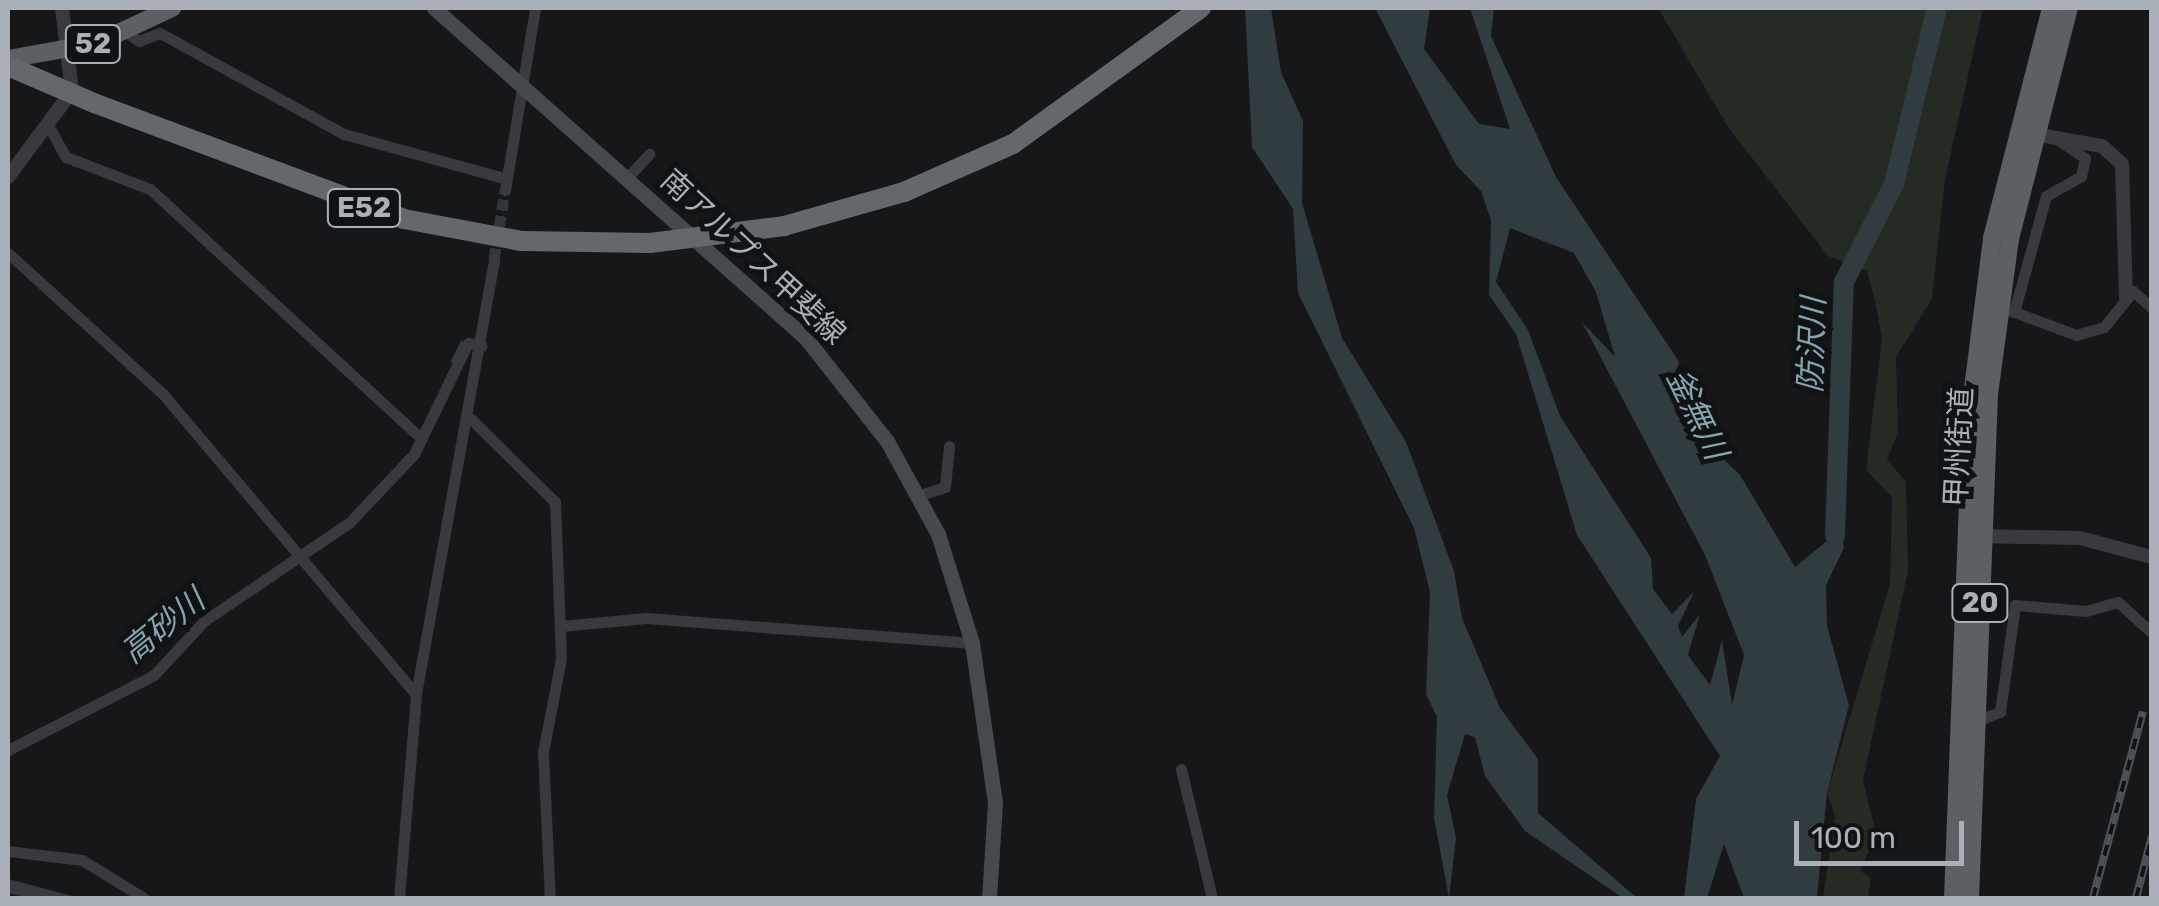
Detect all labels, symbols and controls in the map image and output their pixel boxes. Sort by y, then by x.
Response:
road number: 52 [63,21,123,67]
street label: 南アルプス甲斐線 [653,162,853,352]
road number: E52 [326,185,402,231]
water label: 防沢川 [1791,296,1833,394]
water label: 釜無川 [1659,362,1735,466]
street label: 甲州街道 [1938,386,1980,508]
road number: 20 [1950,580,2010,626]
water label: 高砂川 [114,581,212,671]
scale bar [1799,801,1969,863]
text: 100 m [1811,820,1896,856]

